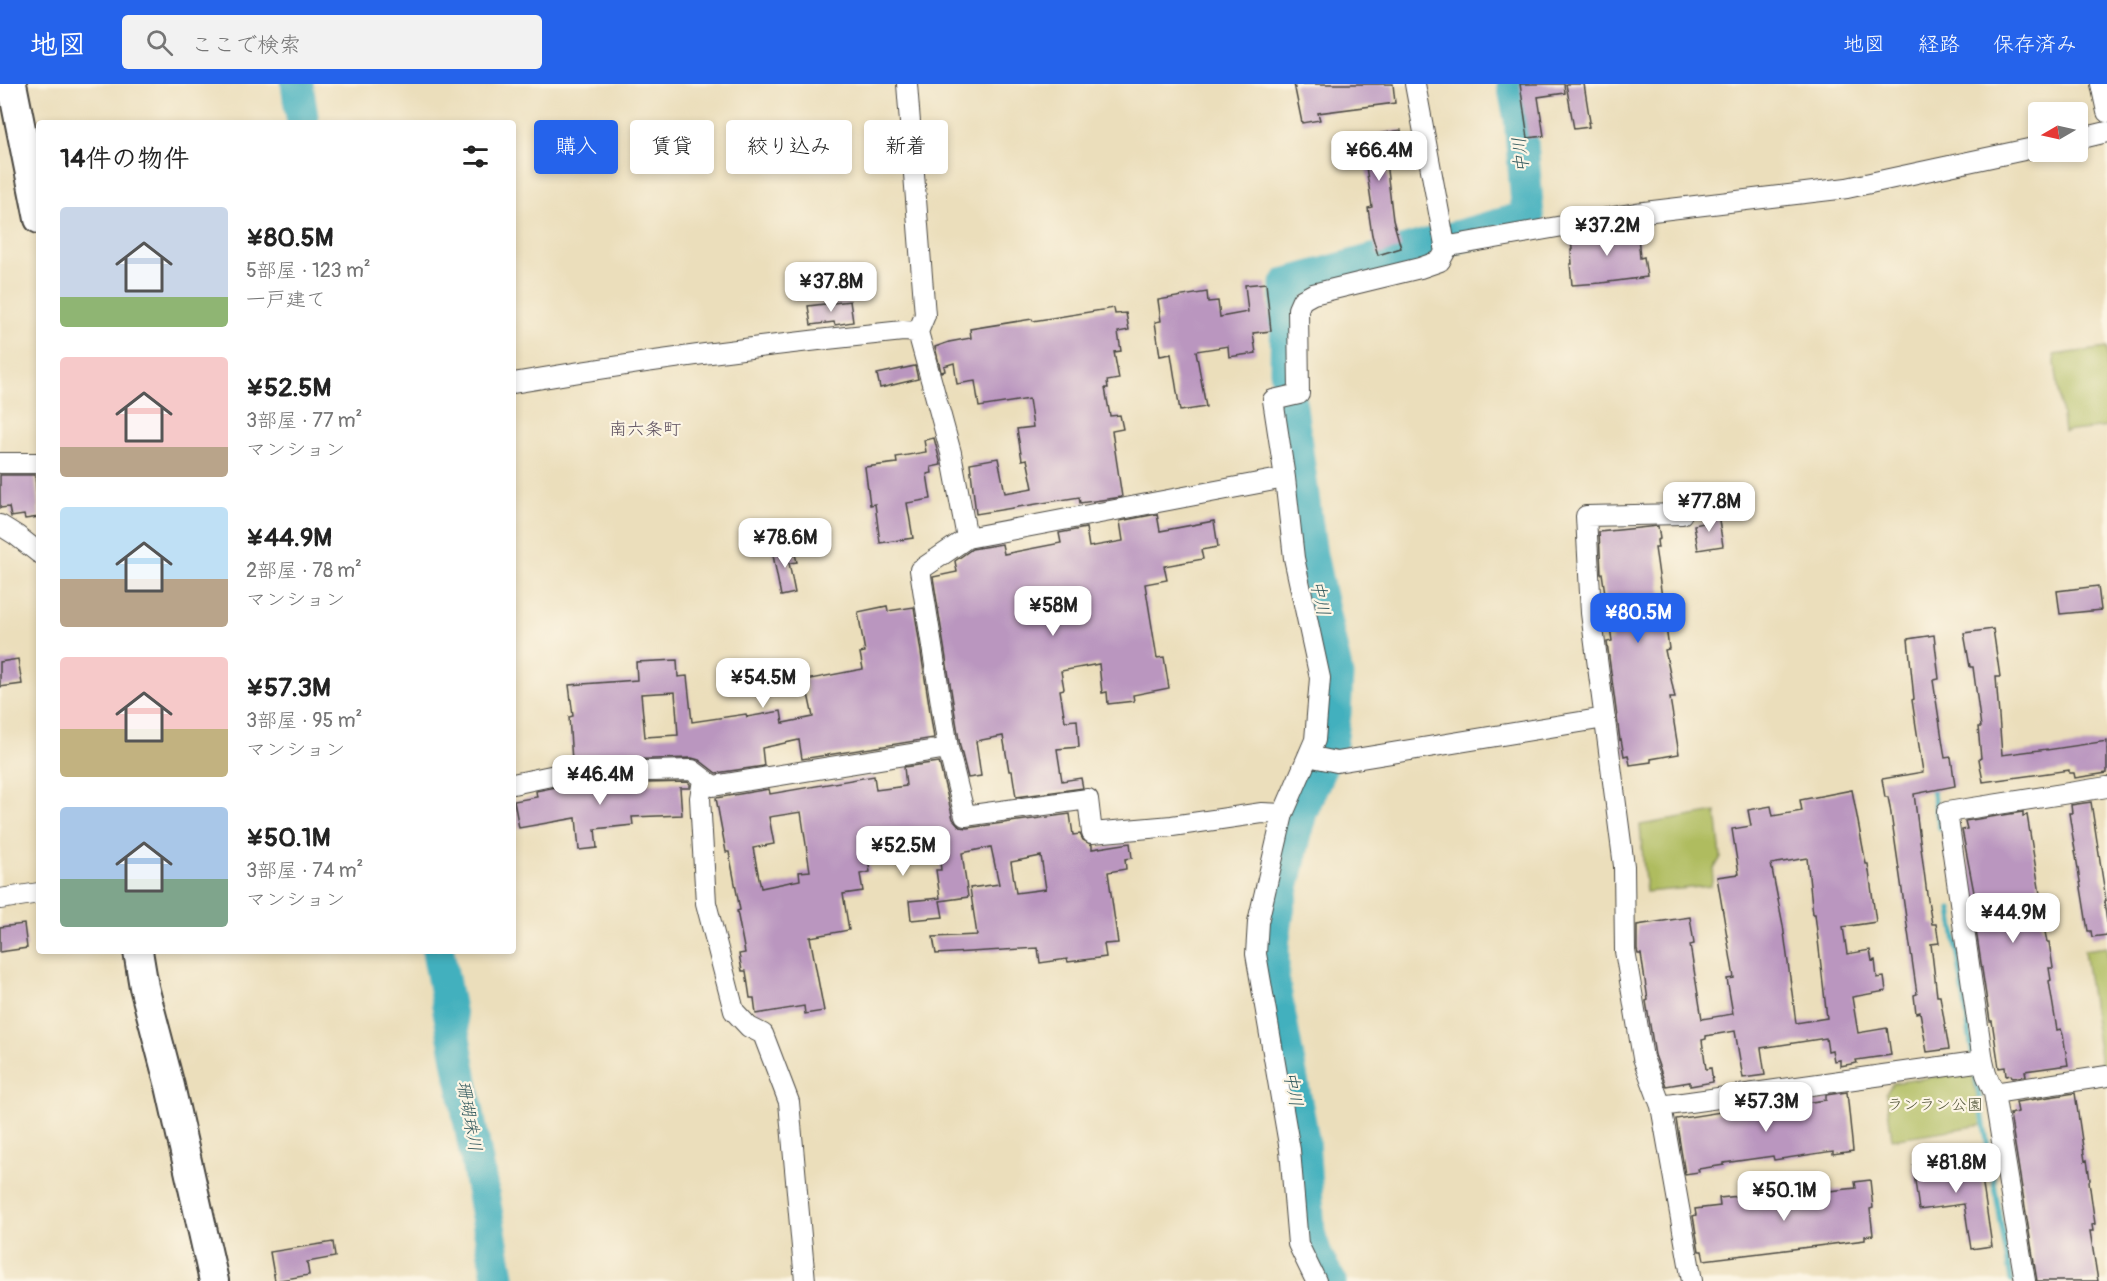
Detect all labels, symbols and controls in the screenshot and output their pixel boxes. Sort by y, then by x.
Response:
search box [122,15,542,69]
icon: search [143,26,176,59]
text: 地図 [30,28,86,63]
text: ここで検索 [191,31,301,59]
text: 地図 [1843,31,1885,58]
text: 経路 [1918,31,1960,58]
text: 保存済み [1993,31,2077,58]
north arrow [2028,102,2088,162]
map controls [2028,102,2088,162]
chip: 購入 [534,120,618,174]
chip: 賃貸 [630,120,714,174]
chip: 絞り込み [726,120,852,174]
chip: 新着 [864,120,948,174]
pin: ¥66.4M [1330,131,1428,182]
water label: 中川 [1508,136,1534,174]
text: ¥66.4M [1345,138,1413,163]
icon: filters [459,140,492,173]
text: 14件の物件 [60,143,189,175]
pin: ¥37.2M [1558,206,1656,257]
text: ¥37.2M [1574,213,1640,238]
text: ¥80.5M [246,222,333,254]
icon: home [108,231,180,303]
text: 5部屋 · 123 m² [246,258,370,283]
pin: ¥37.8M [782,262,880,313]
text: ¥37.8M [799,269,863,294]
text: 一戸建て [246,287,326,312]
text: ¥52.5M [246,372,331,404]
icon: home [108,381,180,453]
text: 3部屋 · 77 m² [246,408,362,433]
district label: 南六条町 [609,418,681,441]
text: マンション [246,437,345,462]
pin: ¥77.8M [1660,482,1758,533]
text: ¥77.8M [1677,489,1741,514]
pin: ¥78.6M [736,518,834,569]
text: ¥44.9M [246,522,332,554]
text: ¥78.6M [753,525,817,550]
icon: home [108,531,180,603]
text: 2部屋 · 78 m² [246,558,362,583]
water label: 中川 [1305,578,1335,618]
pin: ¥58M [1017,586,1089,637]
text: マンション [246,587,345,612]
text: ¥58M [1028,593,1078,618]
pin: ¥80.5M [1589,593,1687,644]
text: ¥80.5M [1604,600,1672,625]
pin: ¥54.5M [714,658,812,709]
text: ¥54.5M [730,665,796,690]
text: ¥57.3M [246,672,331,704]
icon: home [108,681,180,753]
text: 3部屋 · 95 m² [246,708,362,733]
text: マンション [246,737,345,762]
pin: ¥46.4M [551,755,649,806]
text: ¥46.4M [566,762,634,787]
text: ¥50.1M [246,822,330,854]
pin: ¥52.5M [854,826,952,877]
icon: home [108,831,180,903]
text: ¥52.5M [870,833,936,858]
text: 3部屋 · 74 m² [246,858,363,883]
text: マンション [246,887,345,912]
pin: ¥44.9M [1964,893,2062,944]
text: ¥44.9M [1980,900,2046,925]
water label: 中川 [1278,1069,1308,1109]
water label: 珊瑚珠川 [451,1079,487,1153]
pin: ¥57.3M [1717,1082,1815,1133]
text: ¥57.3M [1733,1089,1799,1114]
park label: ランラン公園 [1887,1095,1983,1115]
pin: ¥81.8M [1907,1143,2005,1194]
text: ¥81.8M [1926,1150,1986,1175]
pin: ¥50.1M [1735,1171,1833,1222]
text: ¥50.1M [1752,1178,1816,1203]

